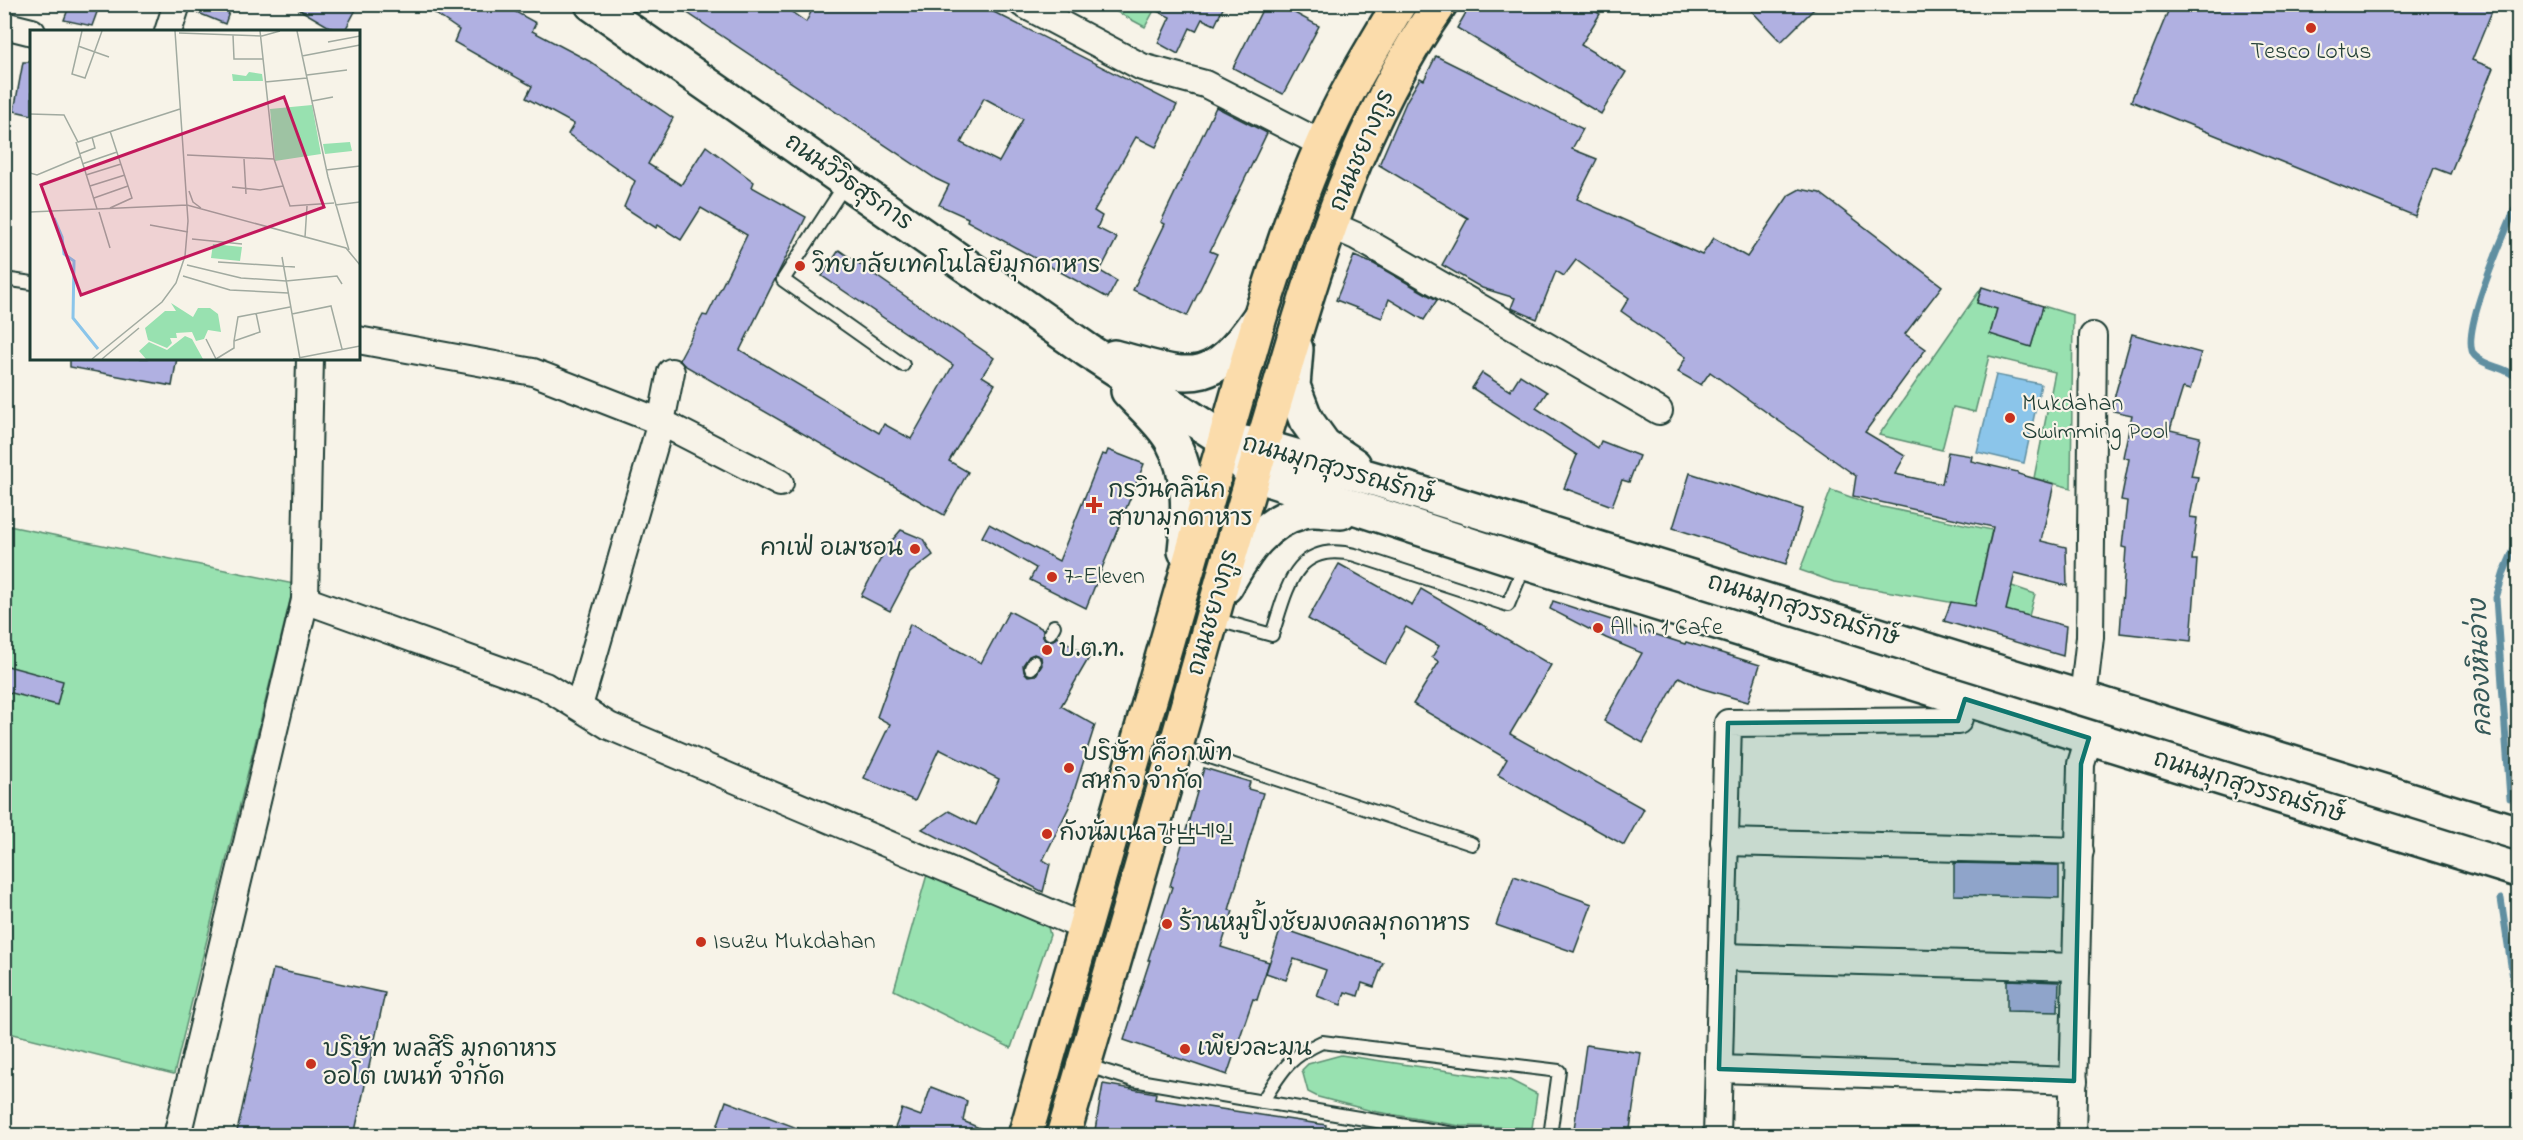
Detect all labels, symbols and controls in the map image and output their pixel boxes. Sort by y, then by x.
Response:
marker: Tesco Lotus [2304,21,2318,35]
inset map [30,30,360,360]
place label: Tesco Lotus [2250,35,2372,70]
street label: ถนนชยางกูร [1322,85,1404,217]
street label: ถนนวิวิธสุรการ [777,126,919,240]
place label: วิทยาลัยเทคโนโลยีมุกดาหาร [812,248,1100,284]
marker: วิทยาลัยเทคโนโลยีมุกดาหาร [793,259,807,273]
place label: Mukdahan Swimming Pool [2022,387,2168,450]
marker: Mukdahan Swimming Pool [2003,411,2017,425]
street label: ถนนมุกสุวรรณรักษ์ [1238,426,1440,516]
place label: กรวินคลินิก สาขามุกดาหาร [1108,474,1253,537]
marker: กรวินคลินิก สาขามุกดาหาร [1085,496,1103,514]
place label: คาเฟ่ อเมซอน [760,532,903,567]
marker: คาเฟ่ อเมซอน [908,542,922,556]
street label: ถนนชยางกูร [1179,546,1249,680]
place label: 7-Eleven [1064,560,1145,595]
street label: ถนนมุกสุวรรณรักษ์ [1703,564,1905,657]
marker: 7-Eleven [1045,570,1059,584]
water label: คลองหินอ่าง [2461,597,2503,737]
place label: All in 1 Cafe [1610,611,1723,646]
marker: All in 1 Cafe [1591,621,1605,635]
place label: ป.ต.ท. [1059,633,1124,668]
marker: ป.ต.ท. [1040,643,1054,657]
place label: บริษัท ค็อกพิท สหกิจ จำกัด [1081,737,1233,800]
street label: ถนนมุกสุวรรณรักษ์ [2149,741,2351,834]
marker: บริษัท ค็อกพิท สหกิจ จำกัด [1062,761,1076,775]
place label: กังนัมเนล강남네일 [1059,817,1234,852]
marker: กังนัมเนล강남네일 [1040,827,1054,841]
place label: ร้านหมูปิ้งชัยมงคลมุกดาหาร [1179,899,1471,942]
marker: ร้านหมูปิ้งชัยมงคลมุกดาหาร [1160,917,1174,931]
place label: Isuzu Mukdahan [713,925,876,960]
marker: Isuzu Mukdahan [694,935,708,949]
place label: เพียวละมุน [1197,1032,1312,1067]
place label: บริษัท พลสิริ มุกดาหาร ออโต เพนท์ จำกัด [323,1033,557,1096]
marker: เพียวละมุน [1178,1042,1192,1056]
marker: บริษัท พลสิริ มุกดาหาร ออโต เพนท์ จำกัด [304,1057,318,1071]

